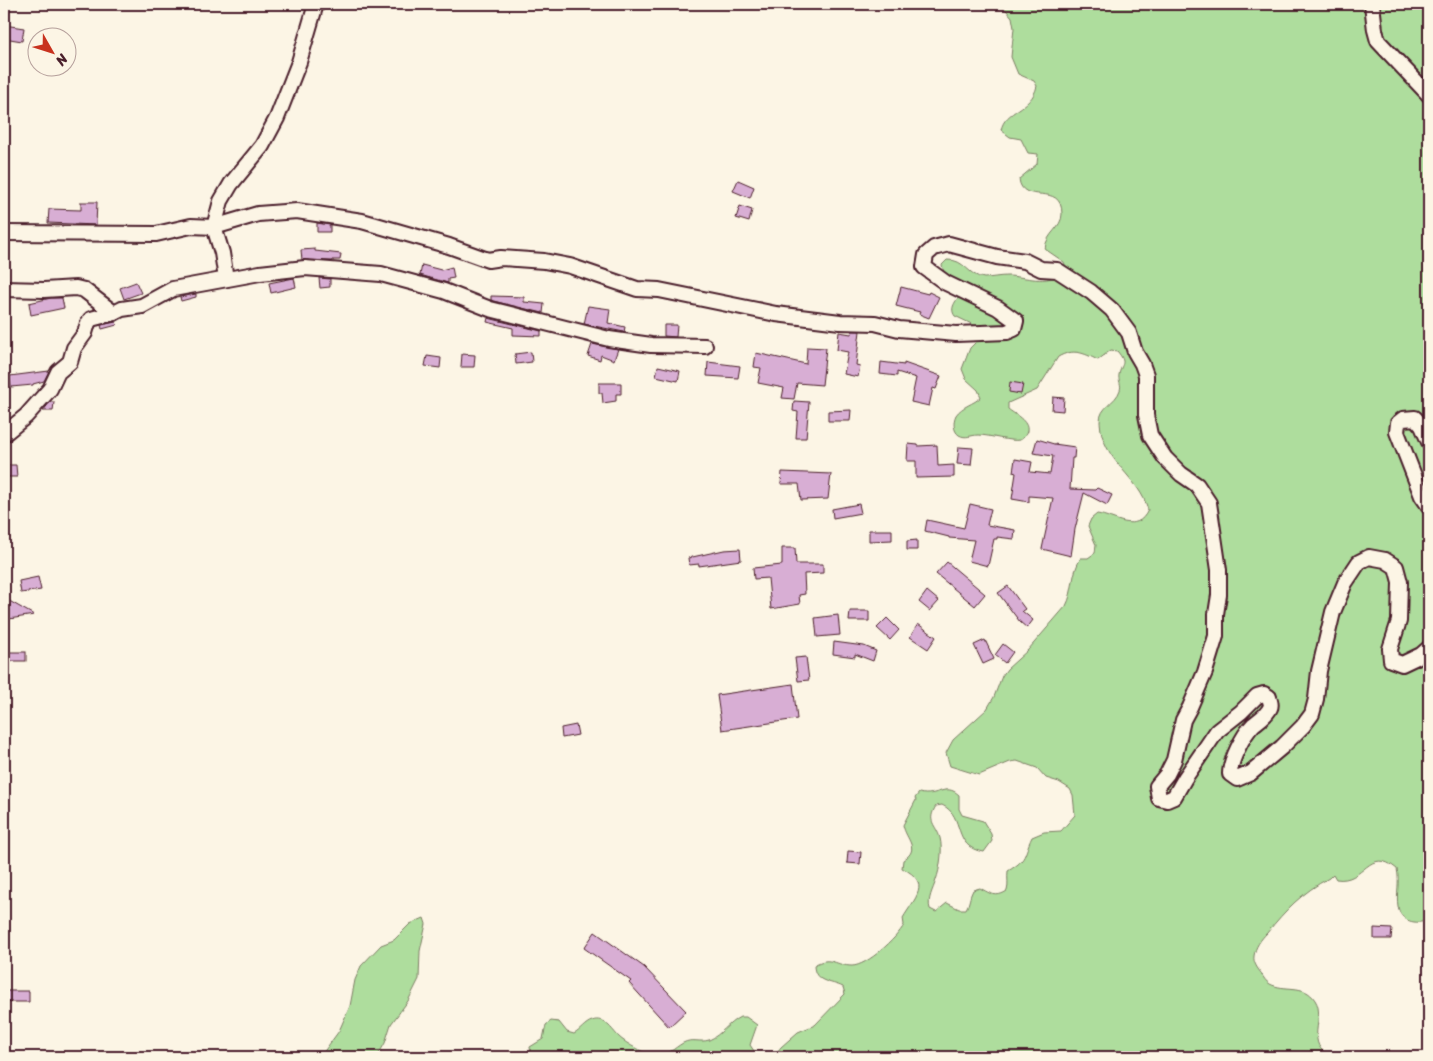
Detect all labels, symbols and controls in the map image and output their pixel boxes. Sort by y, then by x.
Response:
north arrow [28,28,78,78]
text: N [49,47,75,72]

